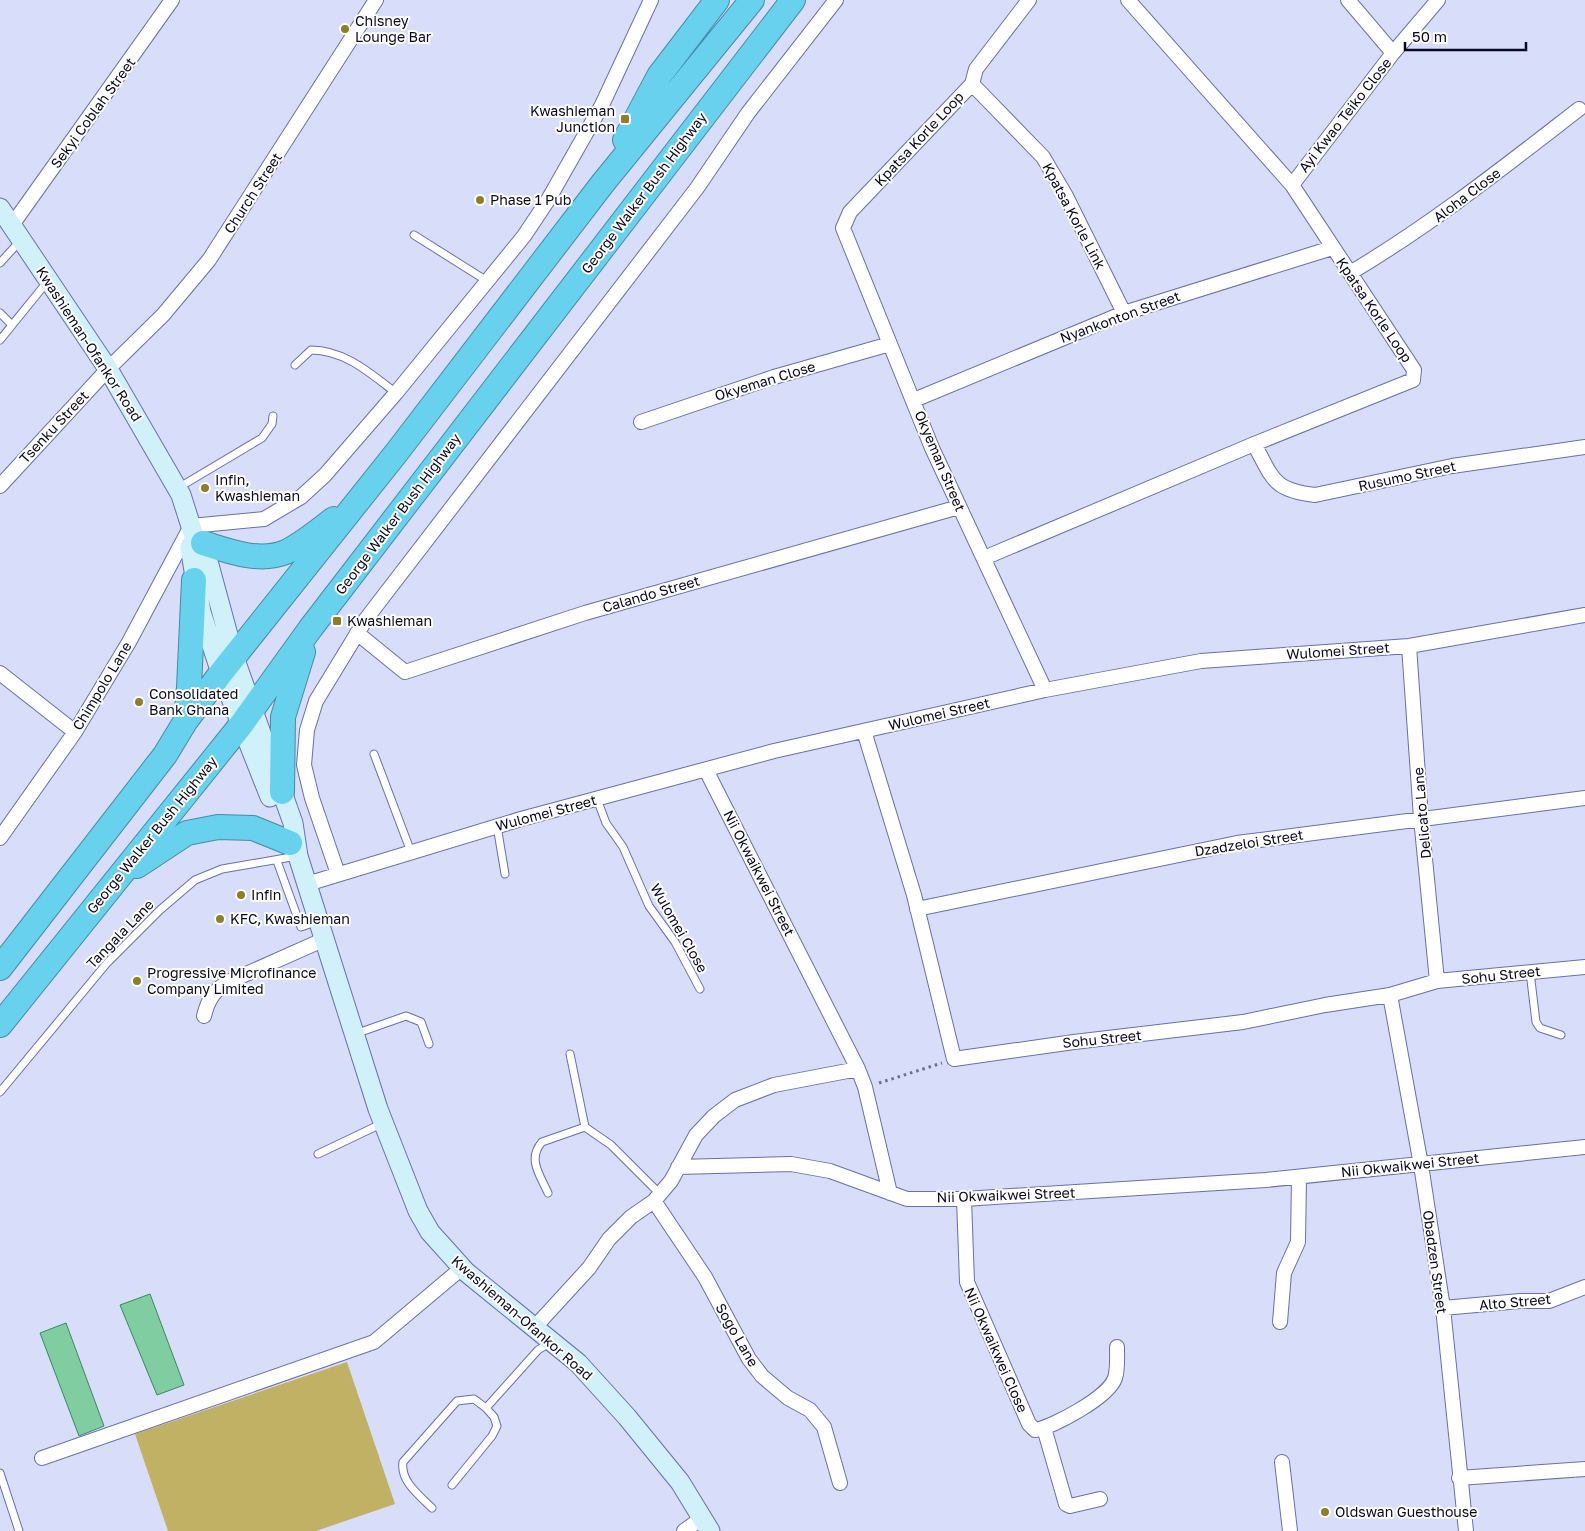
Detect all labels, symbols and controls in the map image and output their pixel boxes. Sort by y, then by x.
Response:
place label: Chisney Lounge Bar [355,12,432,45]
scale bar [1405,20,1526,52]
marker: Chisney Lounge Bar [339,23,351,35]
text: 50 m [1412,27,1447,45]
street label: Sekyi Coblah Street [47,54,138,171]
street label: Ayi Kwao Teiko Close [1295,54,1395,175]
street label: Kpatsa Korle Loop [871,88,967,189]
place label: Kwashieman Junction [530,102,615,135]
street label: George Walker Bush Highway [577,109,710,277]
marker: Kwashieman Junction [619,113,631,125]
street label: Church Street [220,149,285,236]
street label: Kpatsa Korle Link [1039,160,1110,272]
street label: Aloha Close [1430,164,1504,225]
place label: Phase 1 Pub [490,191,571,208]
marker: Phase 1 Pub [474,194,486,206]
street label: Kpatsa Korle Loop [1333,254,1416,365]
street label: Kwashieman-Ofankor Road [33,263,146,424]
street label: Nyankonton Street [1057,287,1182,346]
street label: Okyeman Close [712,357,817,404]
street label: Tsenku Street [16,387,92,467]
street label: Okyeman Street [912,408,969,514]
street label: George Walker Bush Highway [331,430,464,598]
street label: Rusumo Street [1357,457,1457,494]
place label: Infin, Kwashieman [215,471,300,504]
marker: Infin, Kwashieman [199,482,211,494]
street label: Calando Street [600,572,701,616]
place label: Kwashieman [347,612,432,629]
marker: Kwashieman [331,615,343,627]
street label: Chimpolo Lane [68,638,135,733]
street label: Wulomei Street [1286,638,1390,663]
place label: Consolidated Bank Ghana [149,685,238,718]
street label: Wulomei Street [887,694,991,733]
marker: Consolidated Bank Ghana [133,696,145,708]
street label: George Walker Bush Highway [83,753,220,917]
street label: Delicato Lane [1409,767,1434,860]
street label: Wulomei Street [494,791,598,834]
street label: Nii Okwaikwei Street [720,807,799,938]
street label: Dzadzeloi Street [1193,826,1305,860]
street label: Wulomei Close [647,880,712,975]
place label: Infin [251,886,281,903]
marker: Infin [235,889,247,901]
street label: Tangala Lane [83,896,157,972]
place label: KFC, Kwashieman [230,910,350,927]
marker: KFC, Kwashieman [214,913,226,925]
street label: Sohu Street [1461,962,1541,987]
place label: Progressive Microfinance Company Limited [147,964,316,997]
marker: Progressive Microfinance Company Limited [131,975,143,987]
street label: Sohu Street [1062,1026,1142,1051]
street label: Nii Okwaikwei Street [1340,1149,1480,1180]
street label: Nii Okwaikwei Street [936,1184,1076,1205]
street label: Obadzen Street [1420,1209,1451,1315]
street label: Kwashieman-Ofankor Road [448,1252,596,1384]
street label: Nii Okwaikwei Close [961,1285,1032,1415]
street label: Alto Street [1478,1290,1552,1313]
street label: Sogo Lane [712,1300,762,1370]
place label: Oldswan Guesthouse [1335,1503,1477,1520]
marker: Oldswan Guesthouse [1319,1506,1331,1518]

